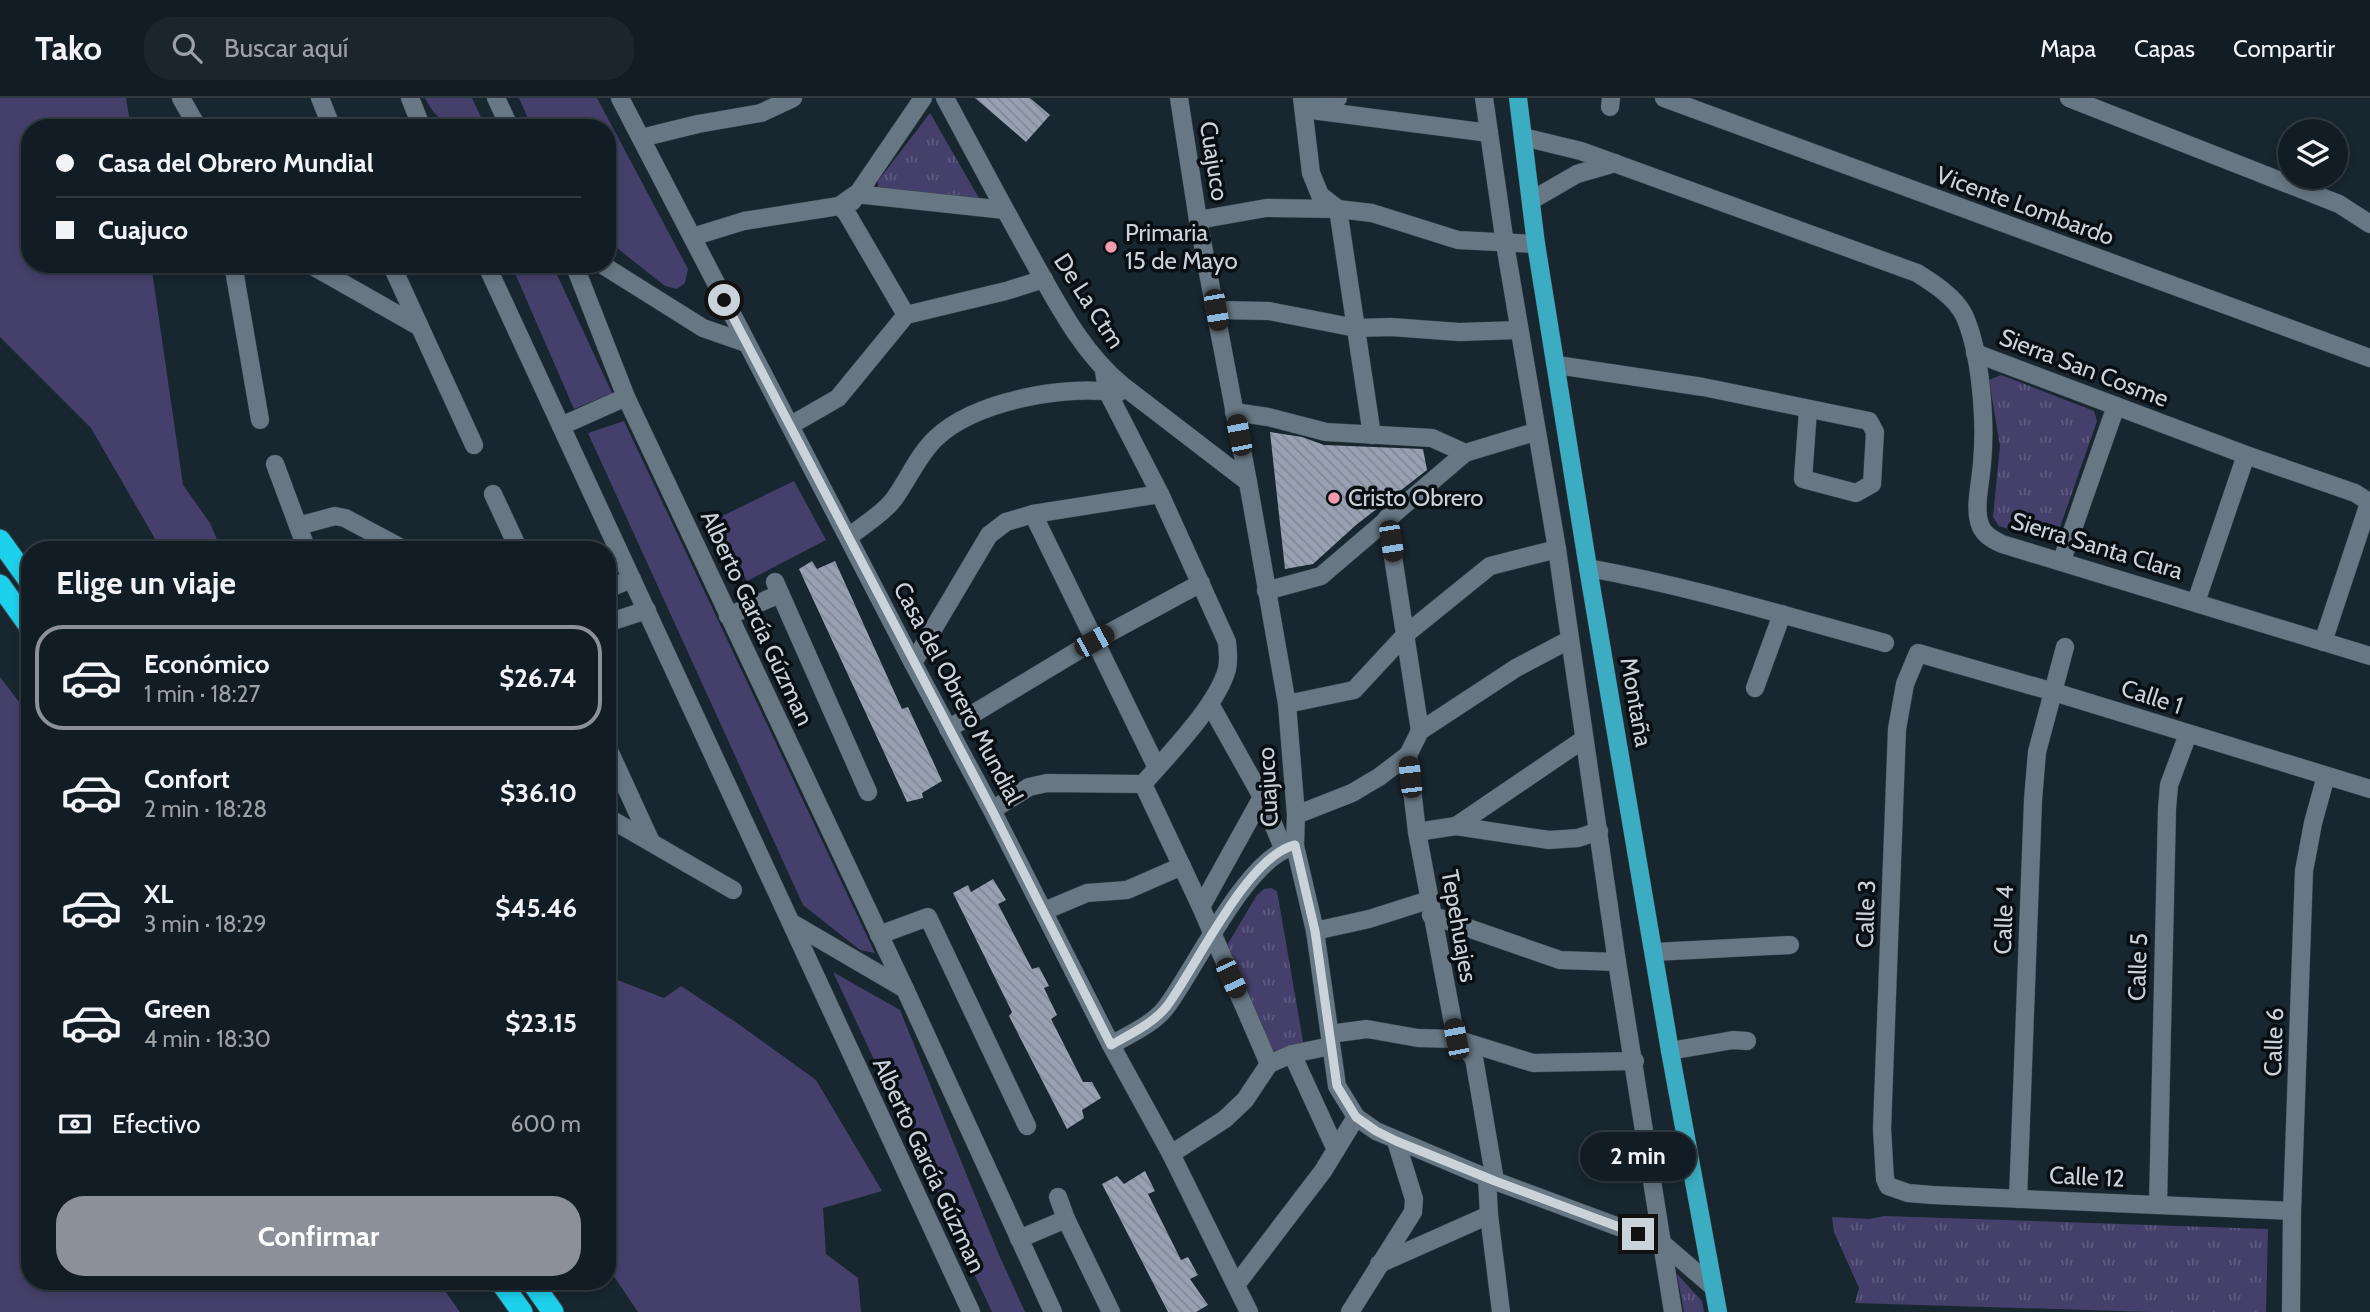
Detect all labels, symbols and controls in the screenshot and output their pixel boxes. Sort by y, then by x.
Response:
search box [144,17,634,80]
text: Tako [35,28,102,68]
icon: search [168,29,206,67]
text: Buscar aquí [224,32,348,64]
text: Mapa [2040,34,2096,63]
text: Capas [2134,34,2195,63]
text: Compartir [2233,34,2335,63]
street label: Cuajuco [1194,119,1235,203]
map controls [2278,119,2348,189]
button: layers [2278,119,2348,189]
text: Casa del Obrero Mundial [98,147,374,179]
street label: Vicente Lombardo [1932,160,2118,251]
text: Cuajuco [98,214,188,246]
place label: Primaria 15 de Mayo [1125,218,1238,275]
marker: Primaria 15 de Mayo [1103,239,1119,255]
street label: De La Ctm [1048,248,1131,354]
route start [708,284,740,316]
car [1203,287,1230,333]
street label: Sierra San Cosme [1996,322,2173,413]
car [1225,412,1254,458]
place label: Cristo Obrero [1348,483,1484,512]
marker: Cristo Obrero [1326,490,1342,506]
street label: Alberto García Gúzman [695,506,820,730]
street label: Sierra Santa Clara [2008,506,2187,586]
car [1378,519,1405,563]
text: Elige un viaje [56,563,236,602]
street label: Casa del Obrero Mundial [887,577,1030,809]
car [1071,622,1118,660]
icon: car [60,646,123,709]
text: Económico [144,648,270,680]
street label: Montaña [1614,655,1659,749]
text: $26.74 [499,662,577,694]
street label: Calle 1 [2118,673,2187,720]
text: 1 min · 18:27 [144,680,260,708]
street label: Cuajuco [1251,746,1284,828]
car [1398,755,1423,799]
icon: car [60,761,123,824]
text: Confort [144,763,230,795]
text: $36.10 [500,777,577,809]
text: 2 min · 18:28 [144,795,267,823]
street label: Tepehuajes [1435,868,1484,984]
icon: car [60,876,123,939]
text: XL [144,878,173,910]
street label: Calle 3 [1850,879,1881,949]
street label: Calle 4 [1988,885,2019,955]
text: $45.46 [495,892,577,924]
text: 3 min · 18:29 [144,910,267,938]
street label: Calle 5 [2122,932,2153,1002]
car [1213,955,1250,1001]
icon: car [60,991,123,1054]
text: Green [144,993,211,1025]
text: $23.15 [505,1007,577,1039]
street label: Calle 6 [2258,1007,2289,1077]
car [1442,1016,1471,1062]
text: 4 min · 18:30 [144,1025,271,1053]
street label: Alberto García Gúzman [867,1053,992,1277]
icon: cash [56,1105,94,1143]
text: Efectivo [112,1108,201,1140]
text: 600 m [510,1110,581,1138]
callout: 2 min [1580,1132,1696,1182]
text: 2 min [1610,1142,1666,1170]
street label: Calle 12 [2049,1160,2126,1193]
button: Confirmar [56,1196,581,1276]
route end [1622,1218,1654,1250]

